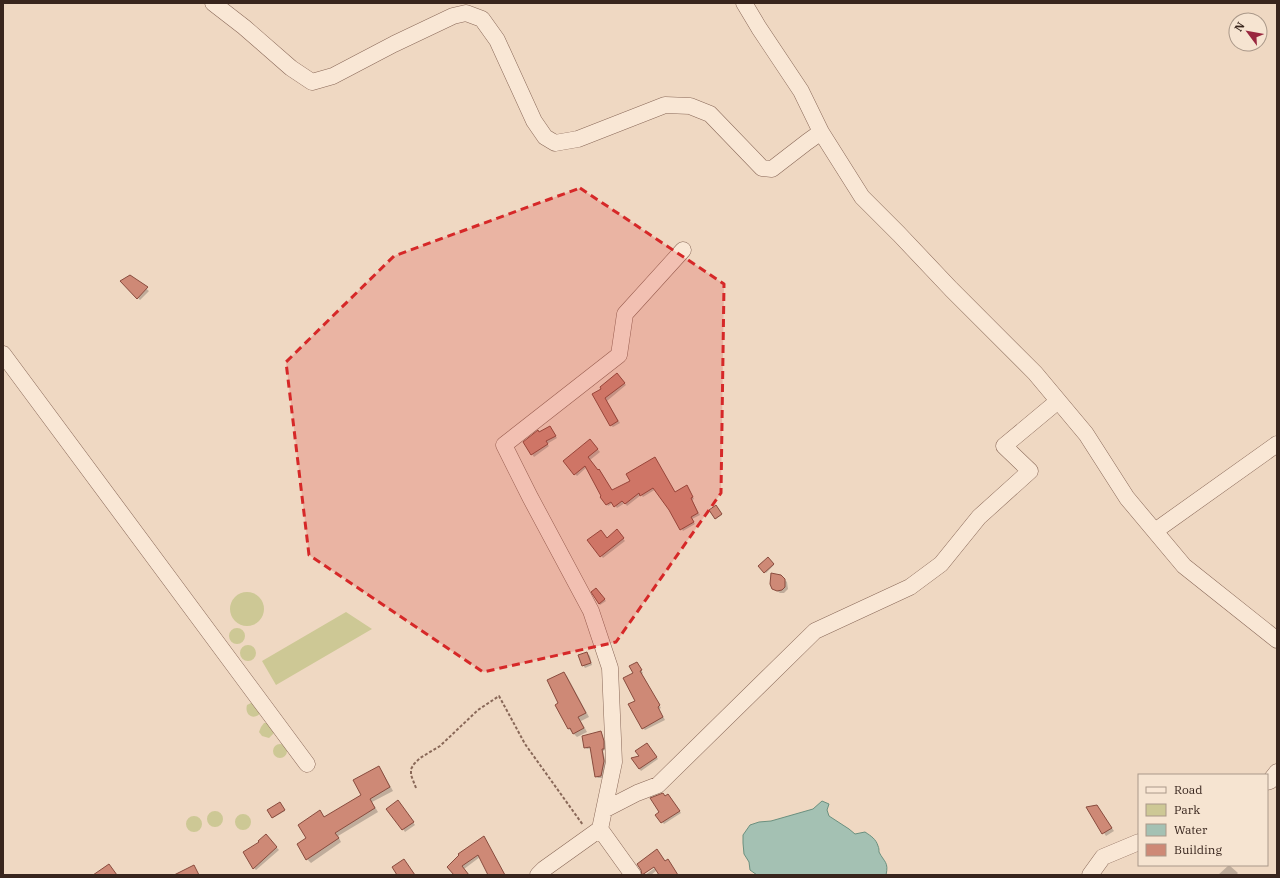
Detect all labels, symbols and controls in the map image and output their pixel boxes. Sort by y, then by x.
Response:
north arrow [1228,12,1268,52]
text: N [1231,19,1248,34]
legend [1138,774,1268,866]
text: Road [1174,782,1203,797]
text: Park [1174,802,1200,817]
text: Water [1174,822,1208,837]
text: Building [1174,842,1222,857]

